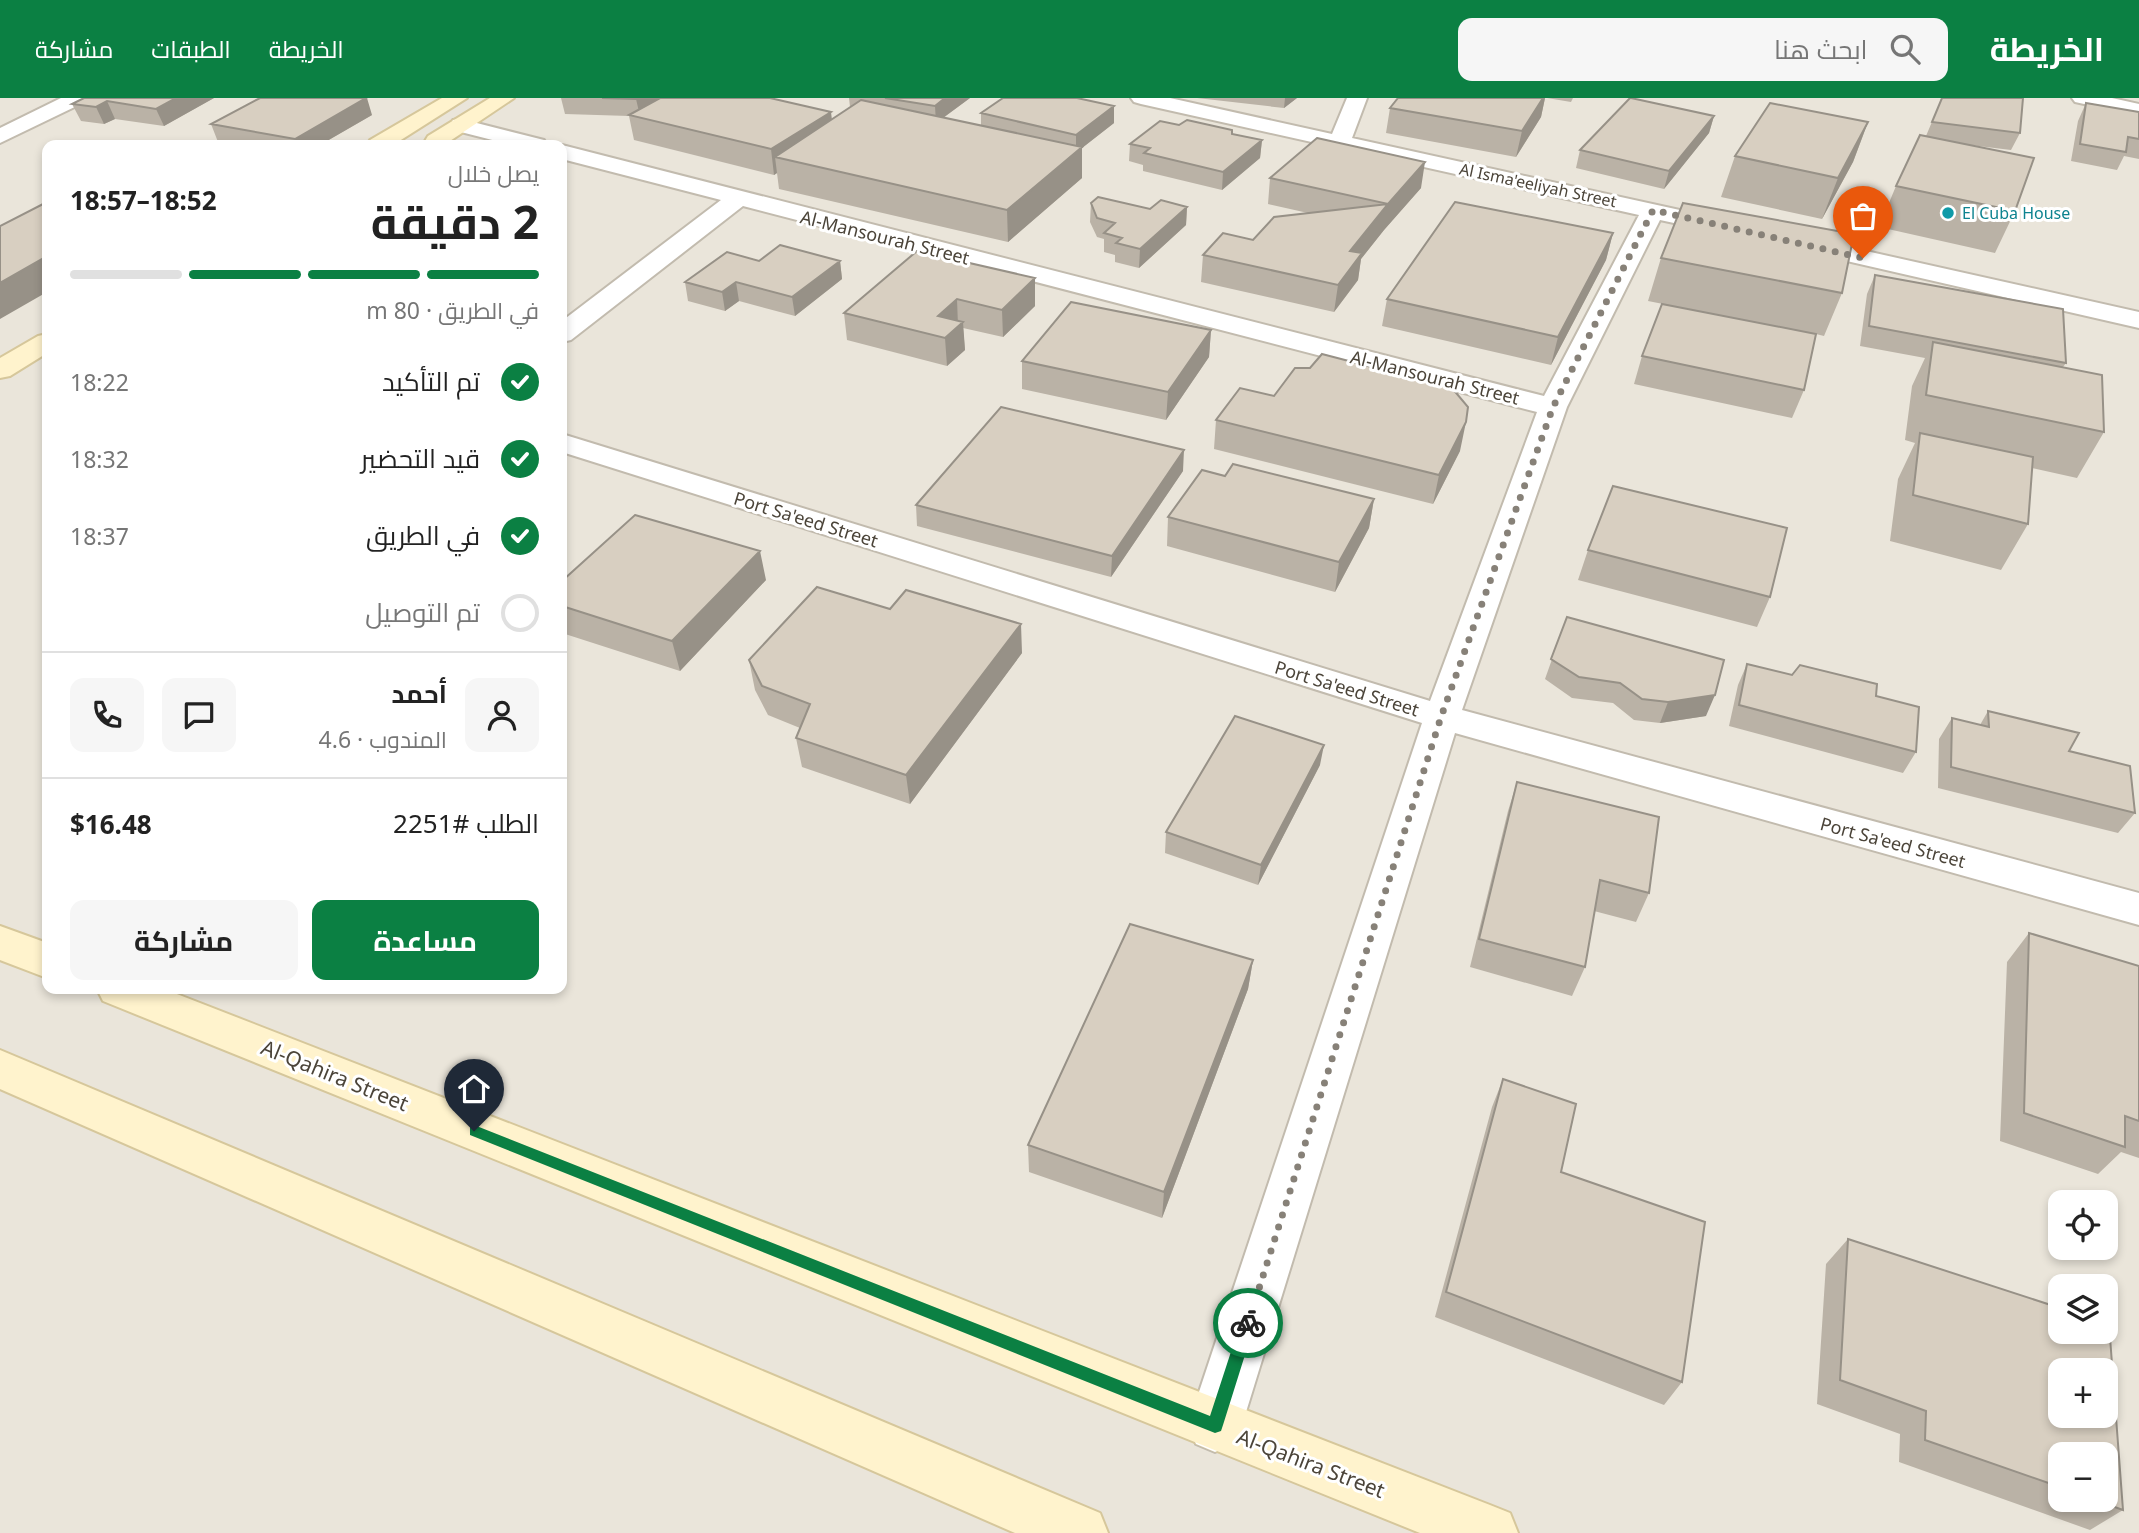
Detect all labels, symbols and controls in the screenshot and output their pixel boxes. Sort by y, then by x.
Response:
search box [1458,18,1948,81]
text: الخريطة [1990,26,2104,71]
icon: search [1886,30,1924,68]
text: ابحث هنا [1774,31,1868,67]
text: مشاركة [35,32,113,65]
text: الطبقات [151,32,231,65]
text: الخريطة [269,32,344,65]
text: يصل خلال [448,157,539,189]
street label: Al Isma'eeliyah Street [1457,158,1619,212]
text: 18:52–18:57 [70,182,217,218]
pin [1833,186,1893,258]
text: 2 دقيقة [371,190,539,252]
icon: bag [1844,197,1882,235]
place label: El Cuba House [1962,202,2070,224]
street label: Al-Mansourah Street [798,204,972,270]
marker: El Cuba House [1940,205,1956,221]
text: في الطريق · 80 m [366,294,539,326]
street label: Al-Mansourah Street [1348,344,1522,410]
text: تم التأكيد [382,363,480,399]
icon: check [501,363,539,401]
text: 18:22 [70,366,129,398]
text: قيد التحضير [361,440,480,476]
icon: check [501,440,539,478]
text: 18:32 [70,443,129,475]
street label: Port Sa'eed Street [731,486,881,552]
text: في الطريق [366,517,480,553]
icon: check [501,517,539,555]
text: 18:37 [70,520,129,552]
text: تم التوصيل [365,594,480,630]
street label: Port Sa'eed Street [1272,655,1422,721]
text: أحمد [391,675,447,711]
button: phone [70,678,144,752]
button: chat [162,678,236,752]
button: person [465,678,539,752]
text: المندوب · 4.6 [319,723,447,755]
text: الطلب #2251 [393,805,539,841]
text: $16.48 [70,806,152,842]
street label: Port Sa'eed Street [1818,811,1969,873]
button: مشاركة [70,900,298,980]
button: مساعدة [312,900,539,980]
street label: Al-Qahira Street [257,1033,413,1117]
pin [444,1059,504,1131]
icon: home [455,1070,493,1108]
map controls [2048,1190,2118,1512]
button: locate [2048,1190,2118,1260]
button: layers [2048,1274,2118,1344]
courier [1213,1288,1283,1358]
icon: bike [1229,1304,1267,1342]
button: + [2048,1358,2118,1428]
street label: Al-Qahira Street [1233,1422,1389,1504]
button: − [2048,1442,2118,1512]

